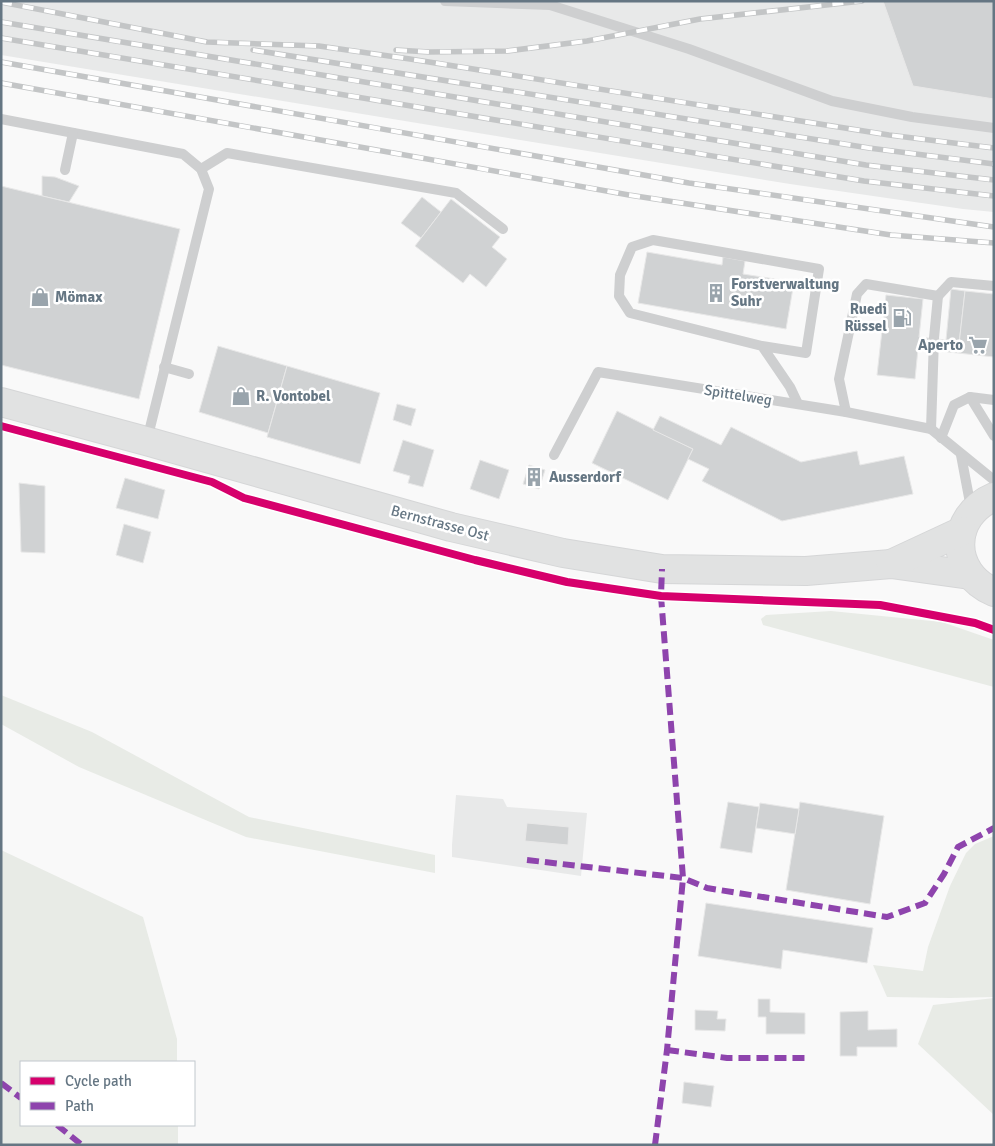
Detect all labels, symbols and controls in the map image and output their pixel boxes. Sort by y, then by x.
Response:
place label: Forstverwaltung Suhr [731,275,839,310]
building icon: Forstverwaltung Suhr [705,282,727,304]
shop icon: Mömax [29,286,51,308]
place label: Mömax [55,288,103,306]
place label: Ruedi Rüssel [844,300,887,335]
fuel station icon: Ruedi Rüssel [891,307,913,329]
supermarket icon: Aperto [967,334,989,356]
place label: Aperto [918,336,963,354]
street label: Spittelweg [703,381,773,409]
shop icon: R. Vontobel [230,385,252,407]
place label: R. Vontobel [256,387,331,405]
building icon: Ausserdorf [523,466,545,488]
place label: Ausserdorf [549,468,623,486]
street label: Bernstrasse Ost [389,501,491,545]
legend [20,1061,195,1126]
text: Cycle path [65,1072,132,1090]
text: Path [65,1097,94,1115]

